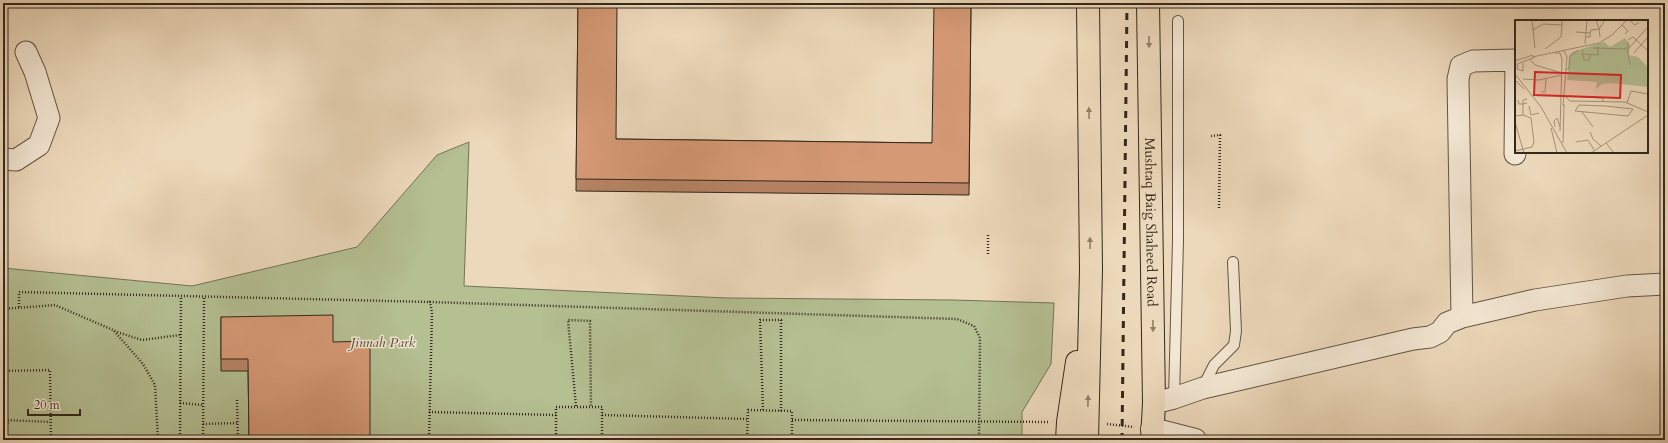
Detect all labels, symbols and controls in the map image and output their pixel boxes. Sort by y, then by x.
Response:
inset map [1515,20,1648,153]
one-way arrow [1146,36,1152,49]
one-way arrow [1086,106,1092,119]
street label: Mushtaq Baig Shaheed Road [1141,137,1162,307]
one-way arrow [1087,237,1094,249]
one-way arrow [1149,320,1156,332]
park label: Jinnah Park [347,333,416,352]
scale bar [28,391,80,417]
one-way arrow [1085,394,1091,407]
text: 20 m [34,397,61,413]

